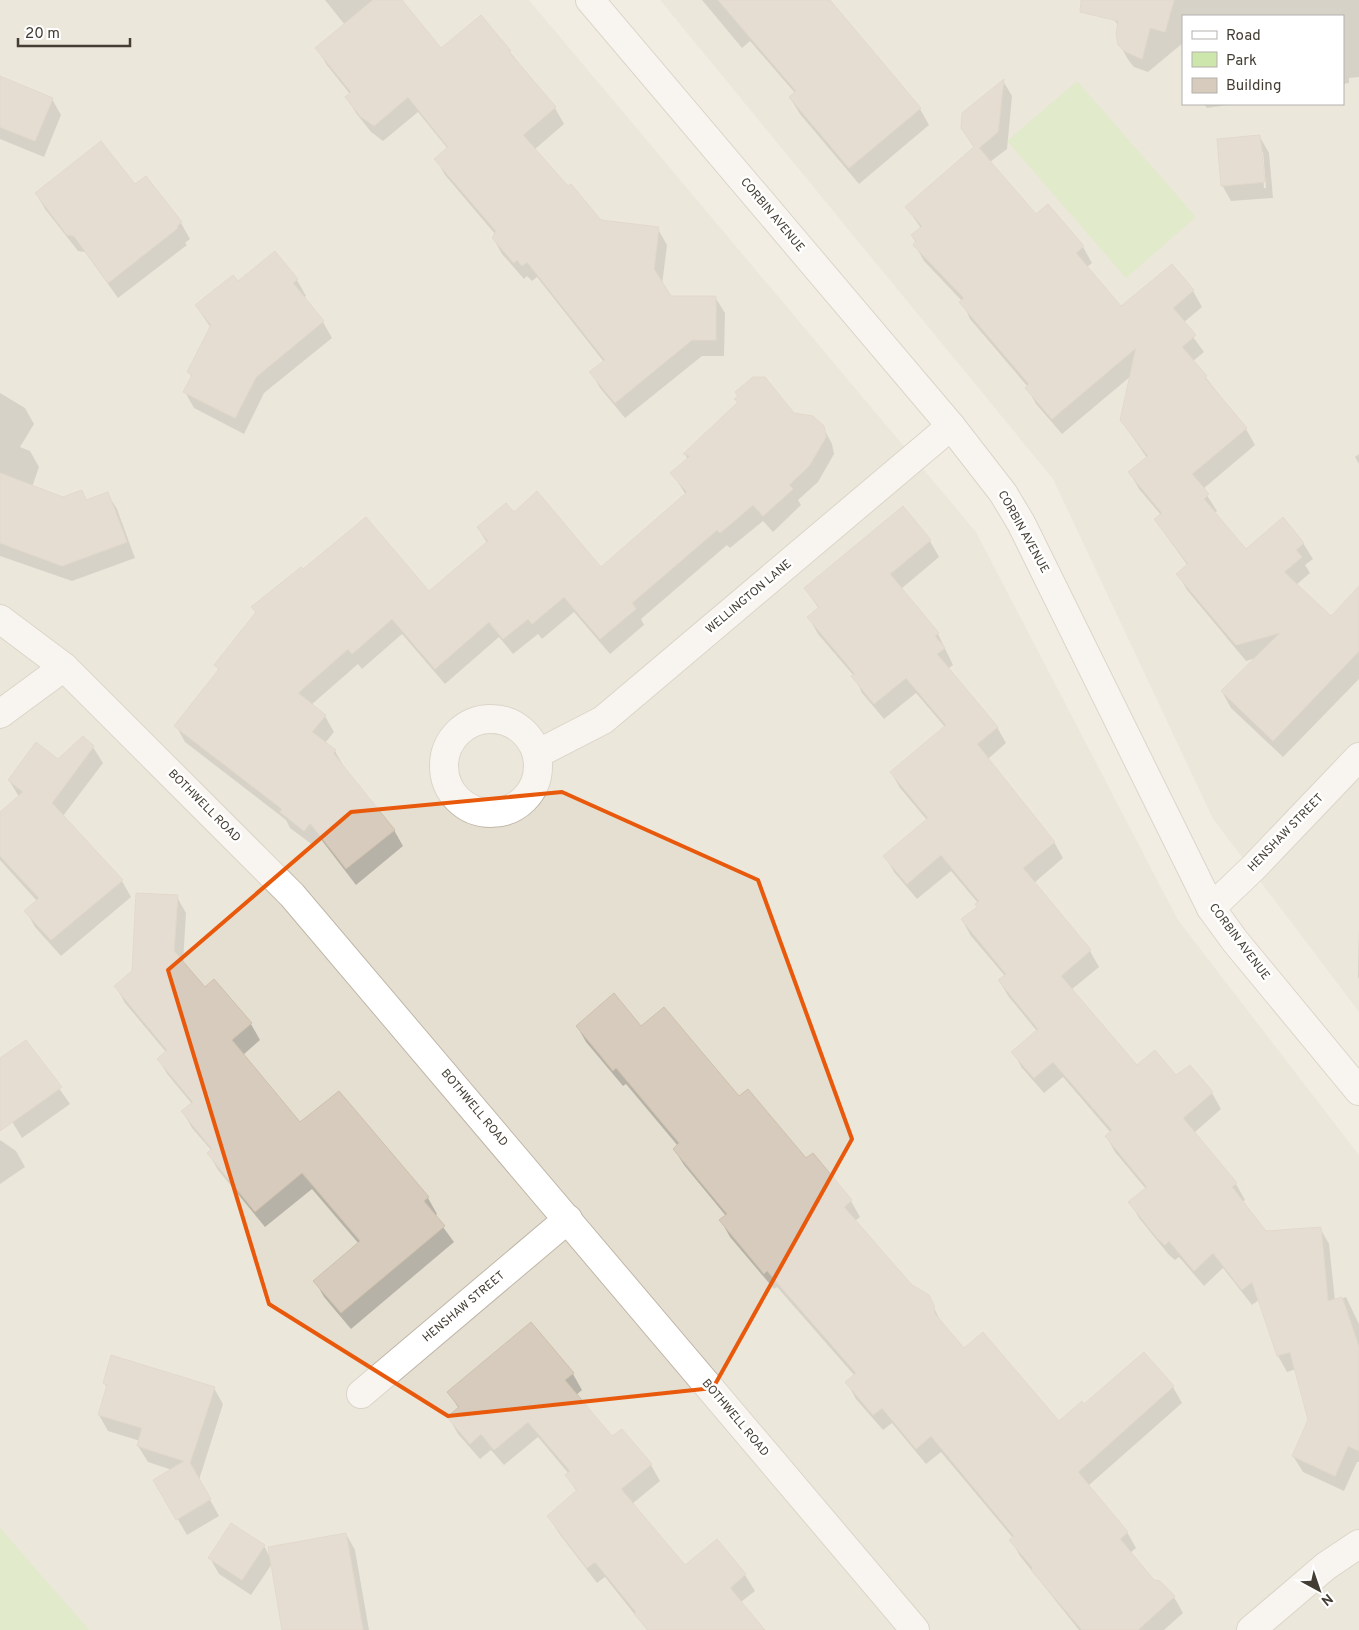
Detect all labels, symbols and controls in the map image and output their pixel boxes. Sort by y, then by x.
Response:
scale bar [18,15,130,47]
legend [1182,15,1344,105]
text: 20 m [25,25,60,44]
text: Road [1226,27,1261,46]
text: Park [1226,52,1257,71]
text: Building [1226,77,1281,96]
street label: CORBIN AVENUE [736,175,808,255]
street label: CORBIN AVENUE [994,488,1052,576]
street label: WELLINGTON LANE [703,556,795,638]
street label: BOTHWELL ROAD [164,766,244,846]
street label: HENSHAW STREET [1245,790,1327,876]
street label: CORBIN AVENUE [1205,900,1273,984]
street label: BOTHWELL ROAD [437,1066,511,1150]
street label: HENSHAW STREET [420,1268,508,1346]
street label: BOTHWELL ROAD [698,1376,772,1460]
north arrow [1294,1565,1344,1615]
text: N [1317,1589,1336,1609]

